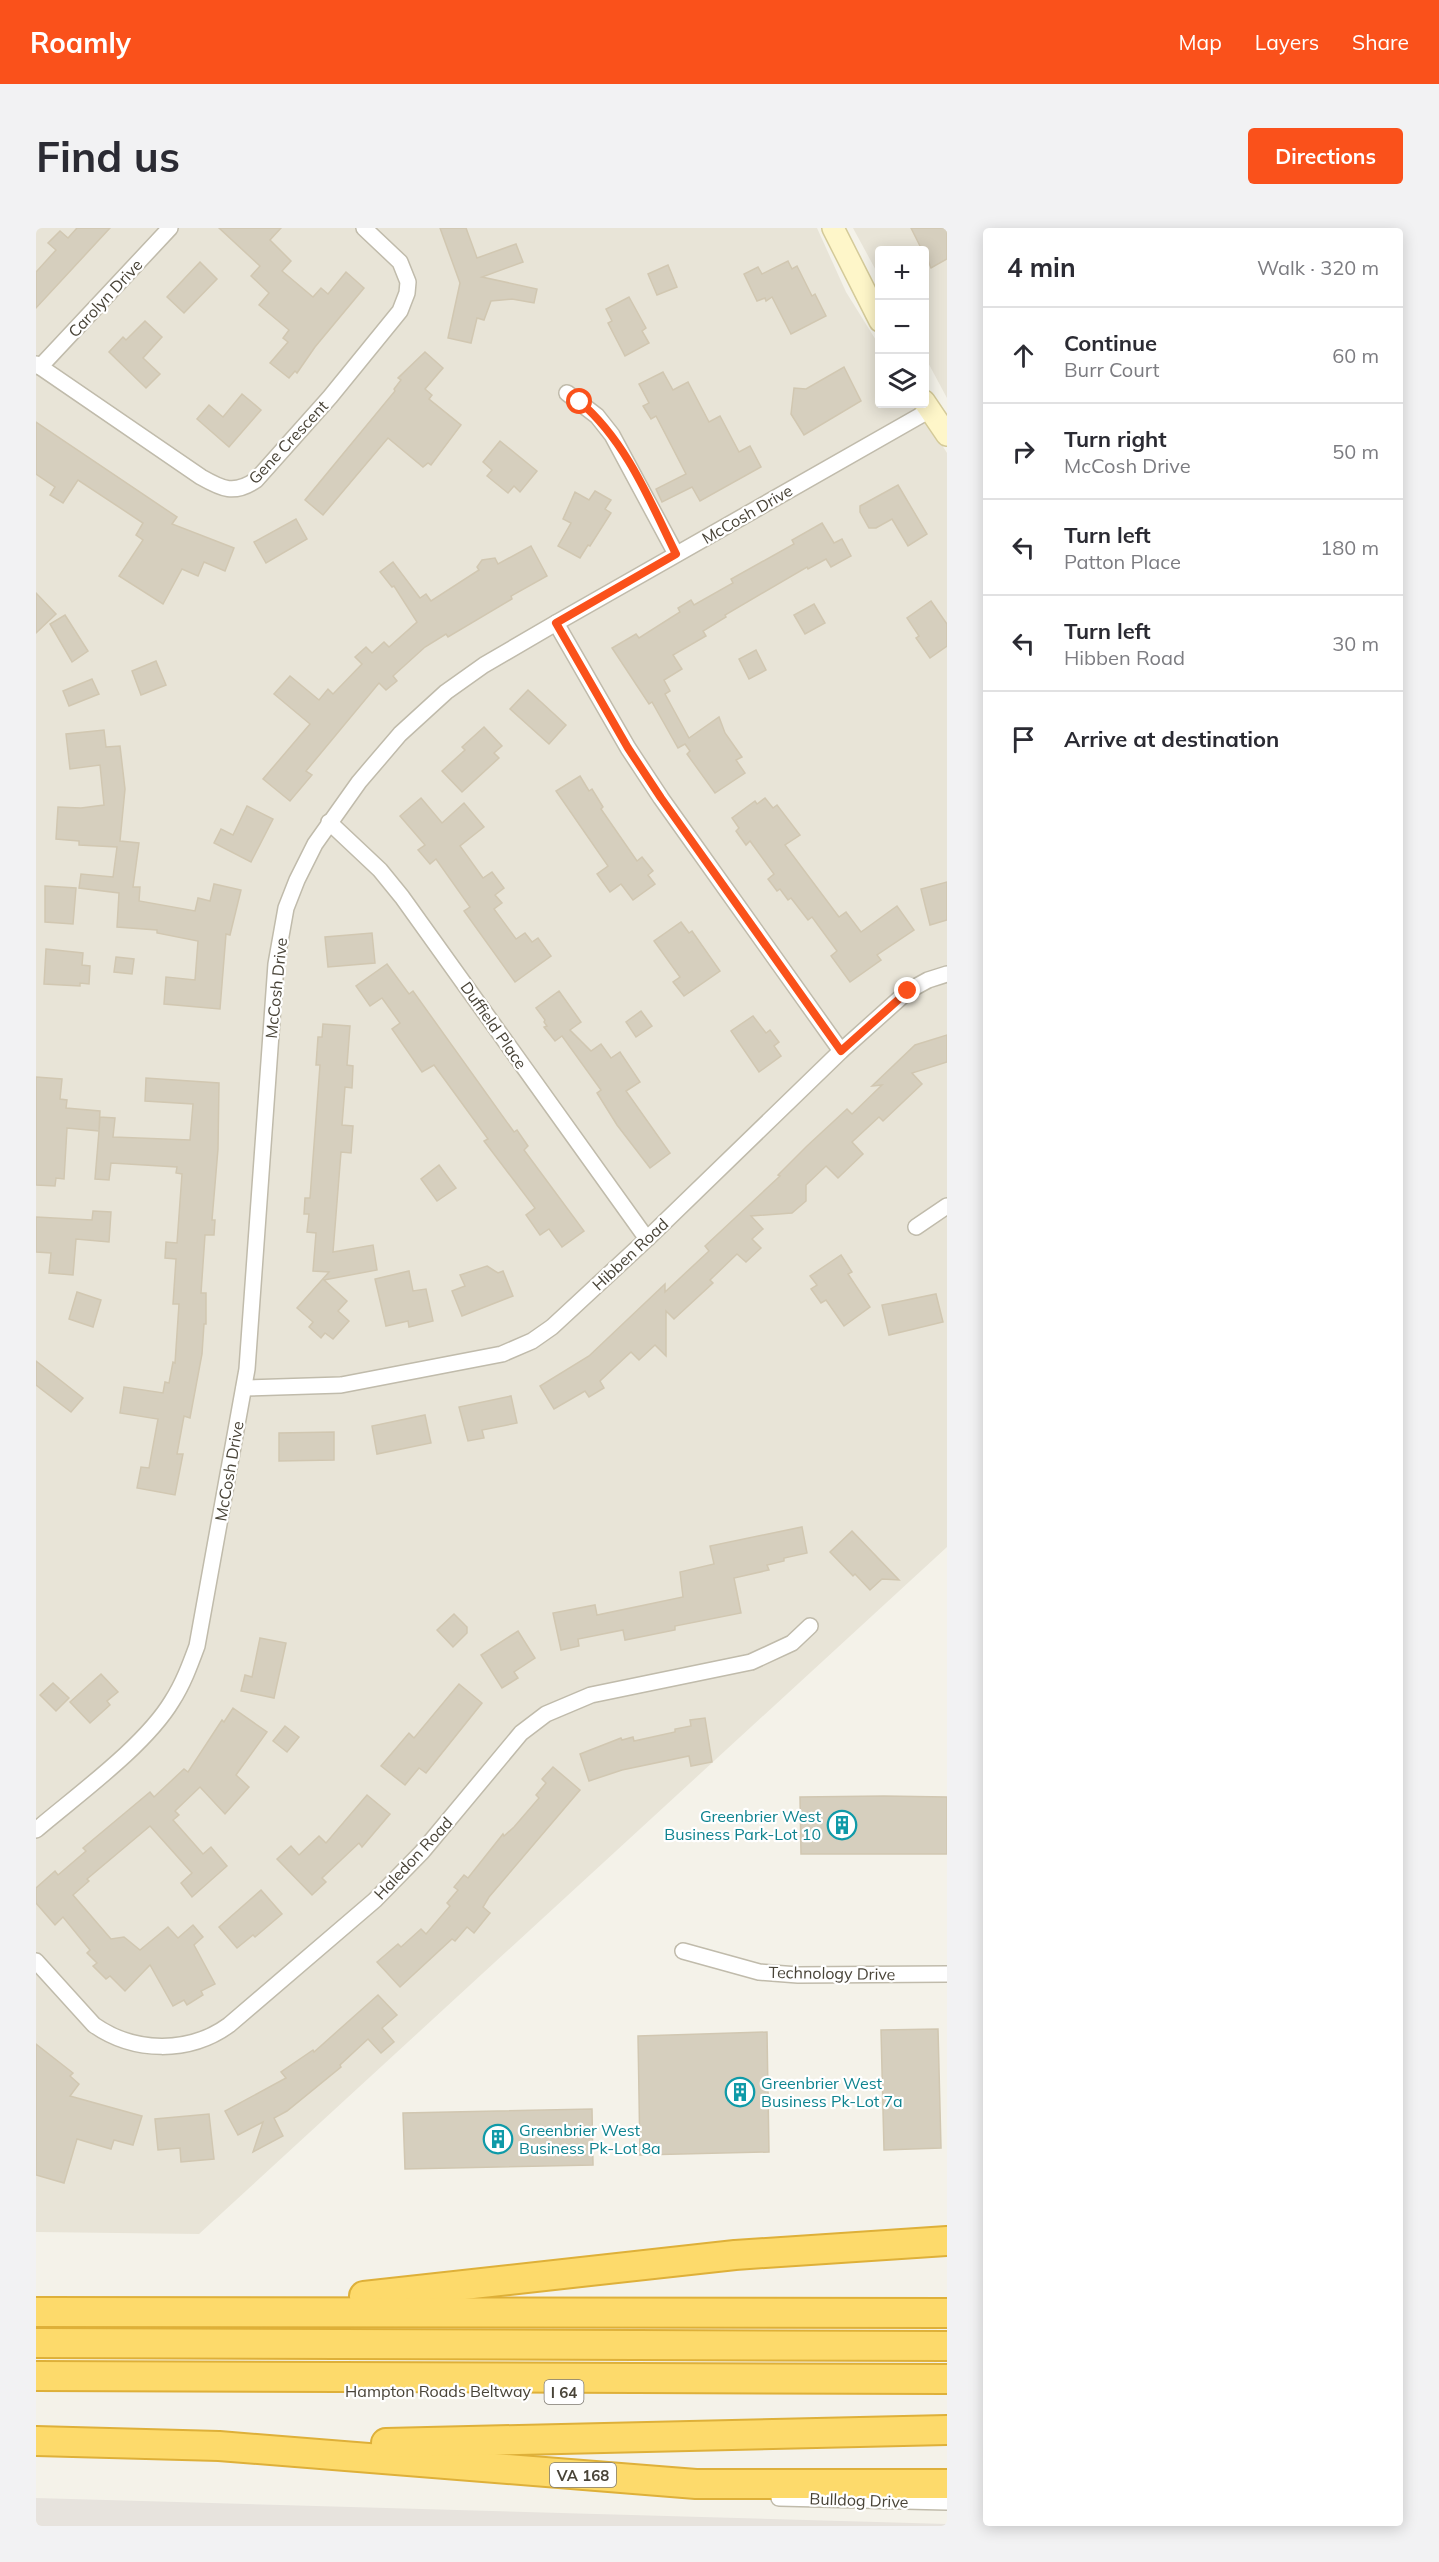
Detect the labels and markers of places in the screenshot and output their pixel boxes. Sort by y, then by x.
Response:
place label: Greenbrier West Business Park-Lot 10 [664,1806,821,1844]
building icon: Greenbrier West Business Park-Lot 10 [826,1809,858,1841]
place label: Greenbrier West Business Pk-Lot 7a [761,2073,903,2111]
building icon: Greenbrier West Business Pk-Lot 7a [724,2076,756,2108]
place label: Greenbrier West Business Pk-Lot 8a [519,2120,661,2158]
building icon: Greenbrier West Business Pk-Lot 8a [482,2123,514,2155]

